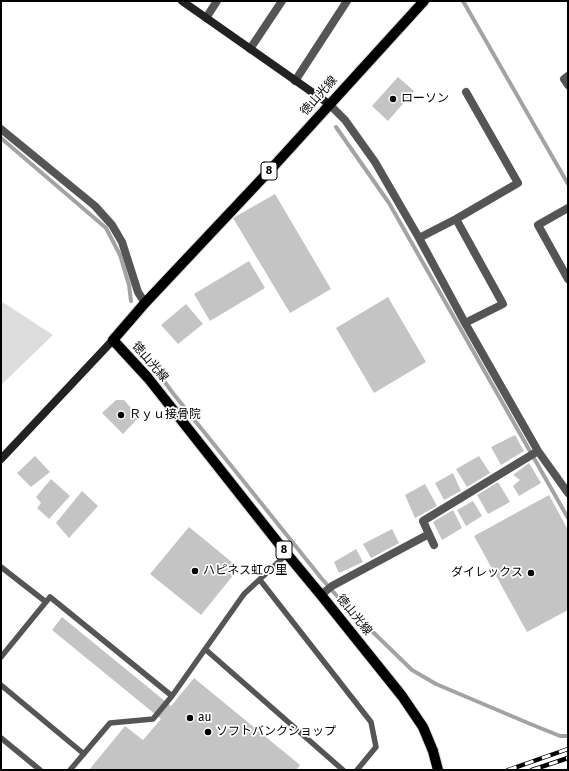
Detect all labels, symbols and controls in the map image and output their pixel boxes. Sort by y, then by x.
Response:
street label: 徳山光線 [298,73,340,119]
place label: ローソン [401,92,449,106]
marker: ローソン [388,94,398,104]
road number: 8 [261,162,277,180]
street label: 徳山光線 [129,339,171,385]
place label: Ｒｙｕ接骨院 [129,408,201,422]
marker: Ｒｙｕ接骨院 [116,410,126,420]
road number: 8 [276,541,292,559]
place label: ハピネス虹の里 [203,564,287,578]
marker: ハピネス虹の里 [190,566,200,576]
place label: ダイレックス [451,566,523,580]
marker: ダイレックス [526,568,536,578]
street label: 徳山光線 [333,592,375,638]
place label: au [198,711,212,725]
marker: au [185,713,195,723]
place label: ソフトバンクショップ [216,725,336,739]
marker: ソフトバンクショップ [203,727,213,737]

